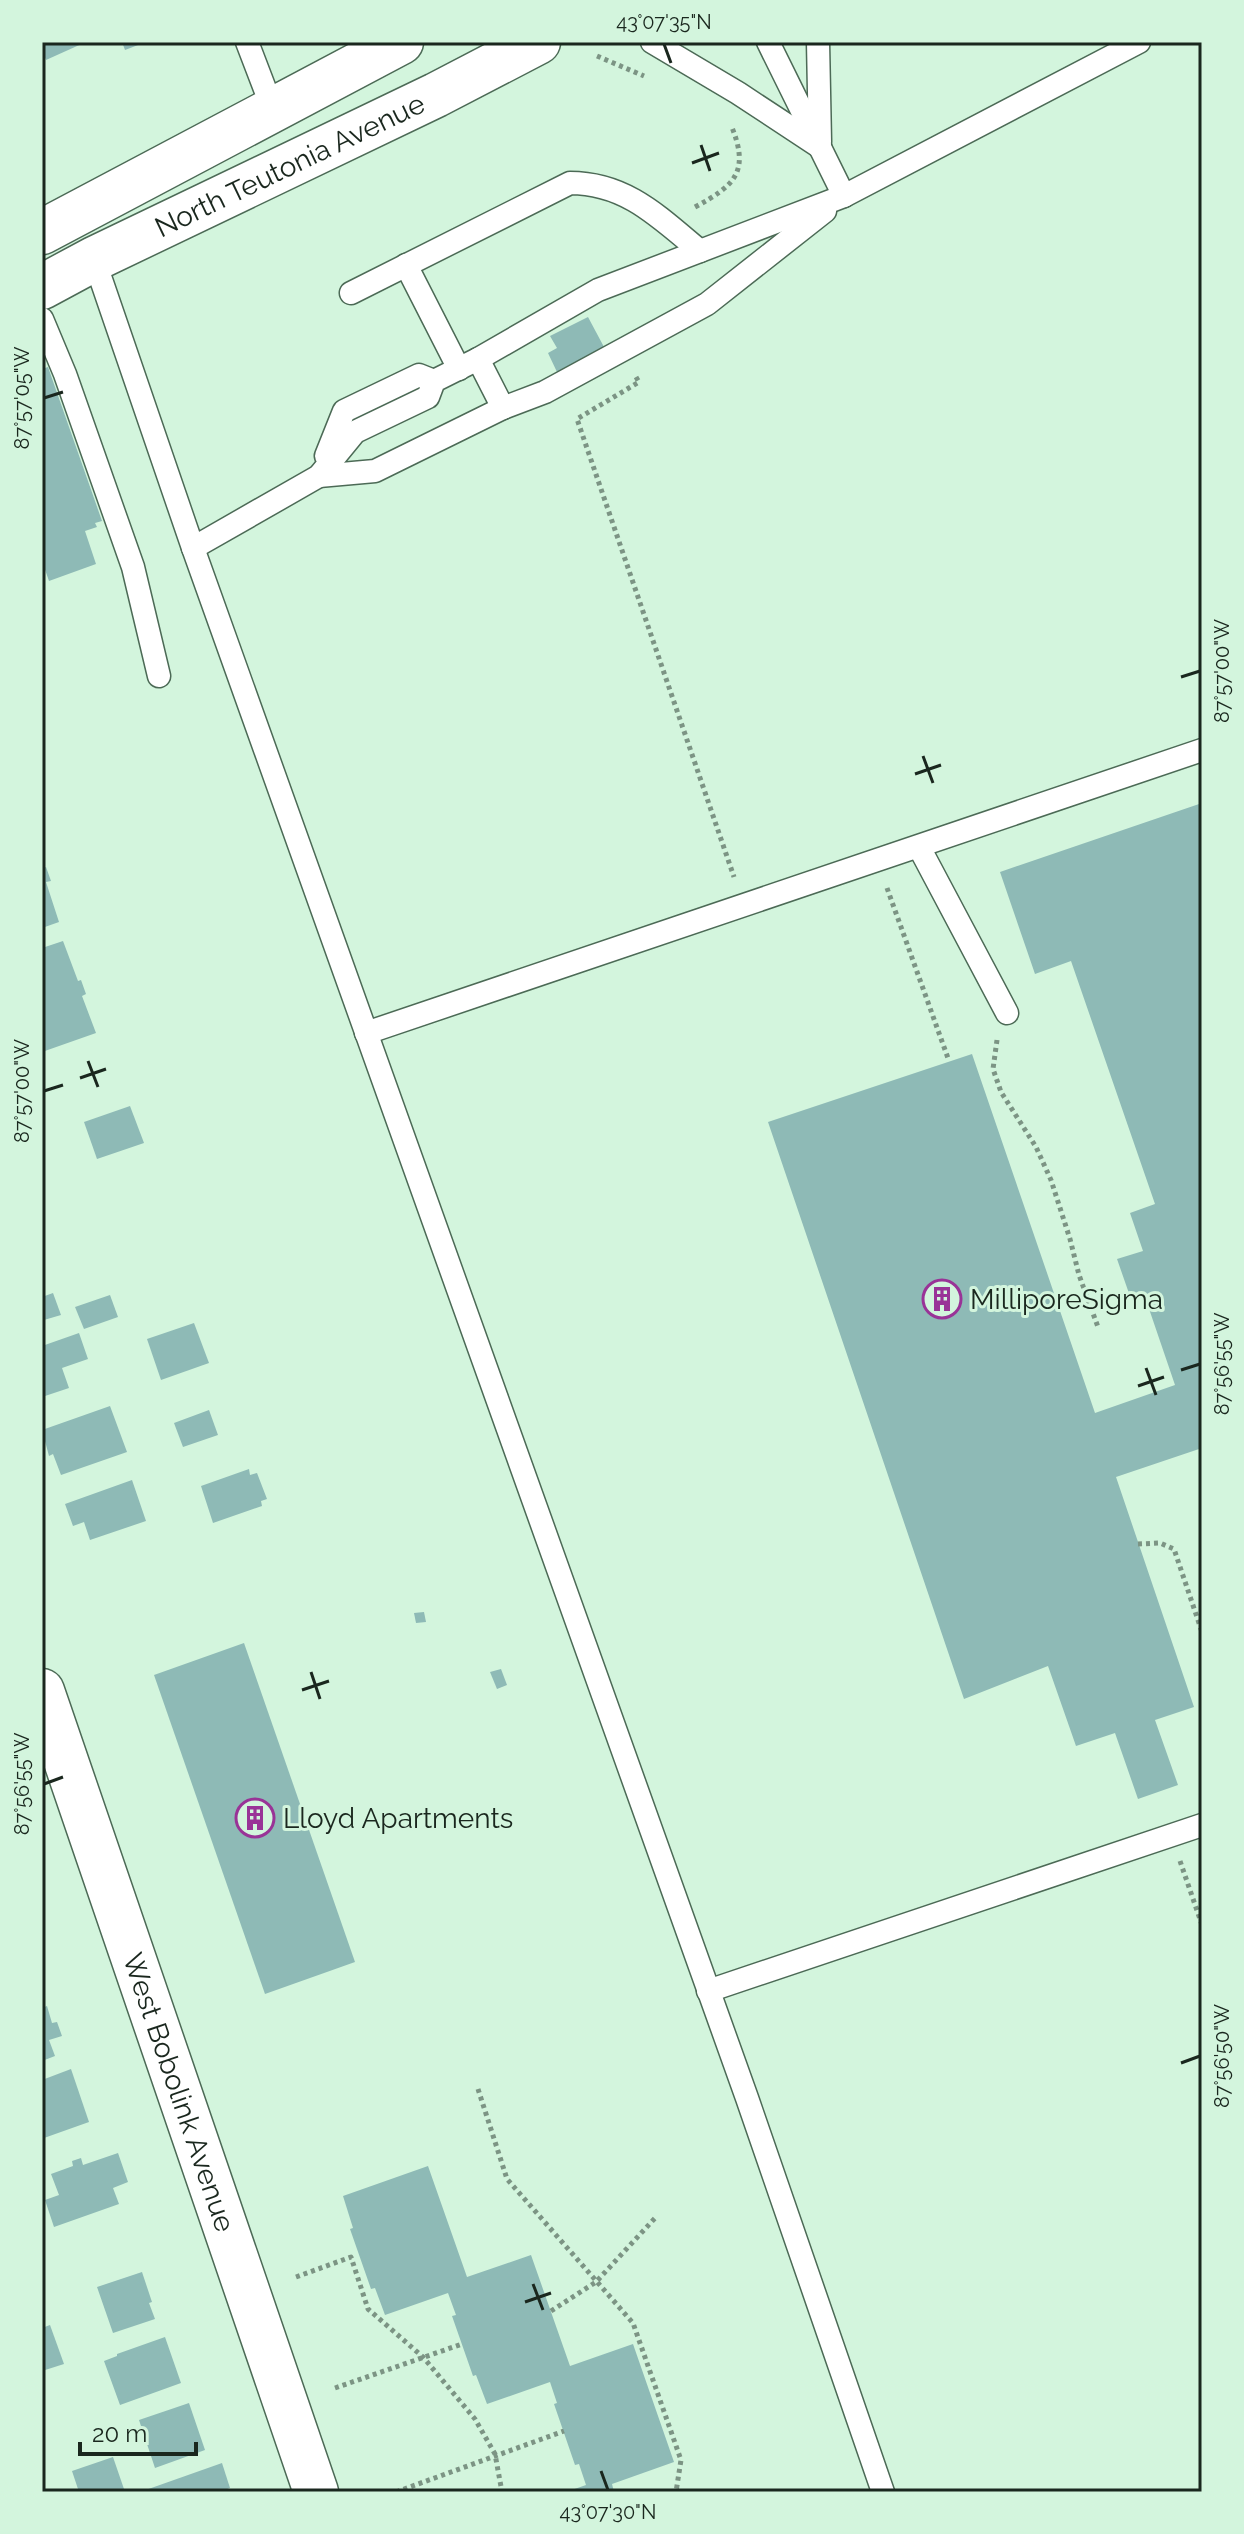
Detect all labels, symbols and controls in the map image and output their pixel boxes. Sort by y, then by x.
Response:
text: 43°07'35"N [616,10,712,34]
street label: North Teutonia Avenue [149,87,430,244]
text: 87°57'05"W [10,347,34,449]
text: 87°57'00"W [1210,619,1234,723]
text: 87°57'00"W [10,1039,34,1143]
building icon: MilliporeSigma [921,1278,963,1320]
place label: MilliporeSigma [970,1283,1163,1316]
text: 87°56'55"W [1210,1313,1234,1415]
text: 87°56'55"W [10,1733,34,1835]
building icon: Lloyd Apartments [234,1797,276,1839]
place label: Lloyd Apartments [283,1802,513,1835]
street label: West Bobolink Avenue [116,1948,242,2236]
text: 87°56'50"W [1210,2004,1234,2108]
scale bar [80,2406,196,2456]
text: 20 m [92,2419,147,2448]
text: 43°07'30"N [560,2500,656,2524]

